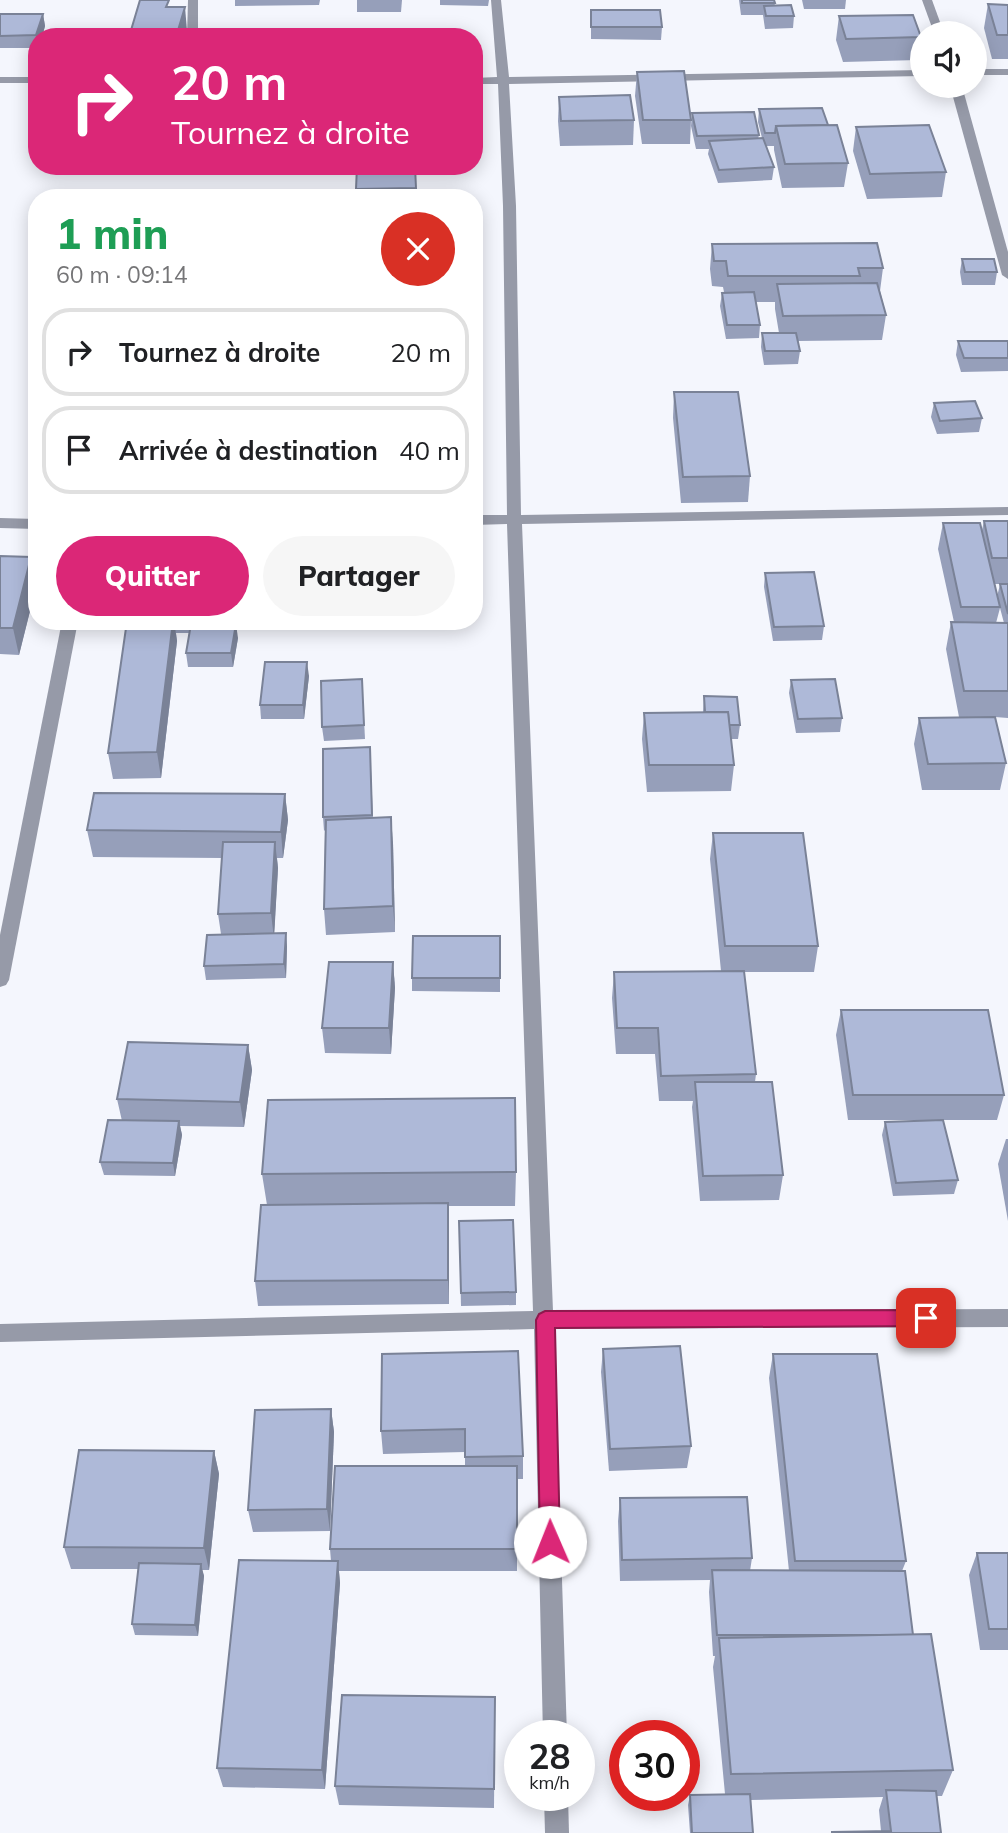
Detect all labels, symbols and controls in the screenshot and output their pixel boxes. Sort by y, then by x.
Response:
map controls [910,21,987,98]
button: sound [910,21,987,98]
text: 20 m [171,51,287,112]
icon: right [56,56,147,147]
text: Tournez à droite [171,112,410,152]
text: 1 min [56,207,169,260]
button: close [381,212,455,286]
text: 60 m · 09:14 [56,260,188,289]
icon: right [60,333,98,371]
text: Tournez à droite [119,336,320,369]
text: 20 m [390,336,451,369]
icon: arrive [60,431,98,469]
text: Arrivée à destination [119,434,378,467]
text: 40 m [399,434,460,467]
button: Quitter [56,536,249,616]
button: Partager [263,536,455,616]
pin [896,1288,956,1348]
icon: arrive [907,1299,945,1337]
position arrow [513,1505,587,1579]
speed limit sign: 30 [609,1720,700,1811]
text: 28 [528,1734,571,1778]
text: km/h [529,1771,570,1794]

